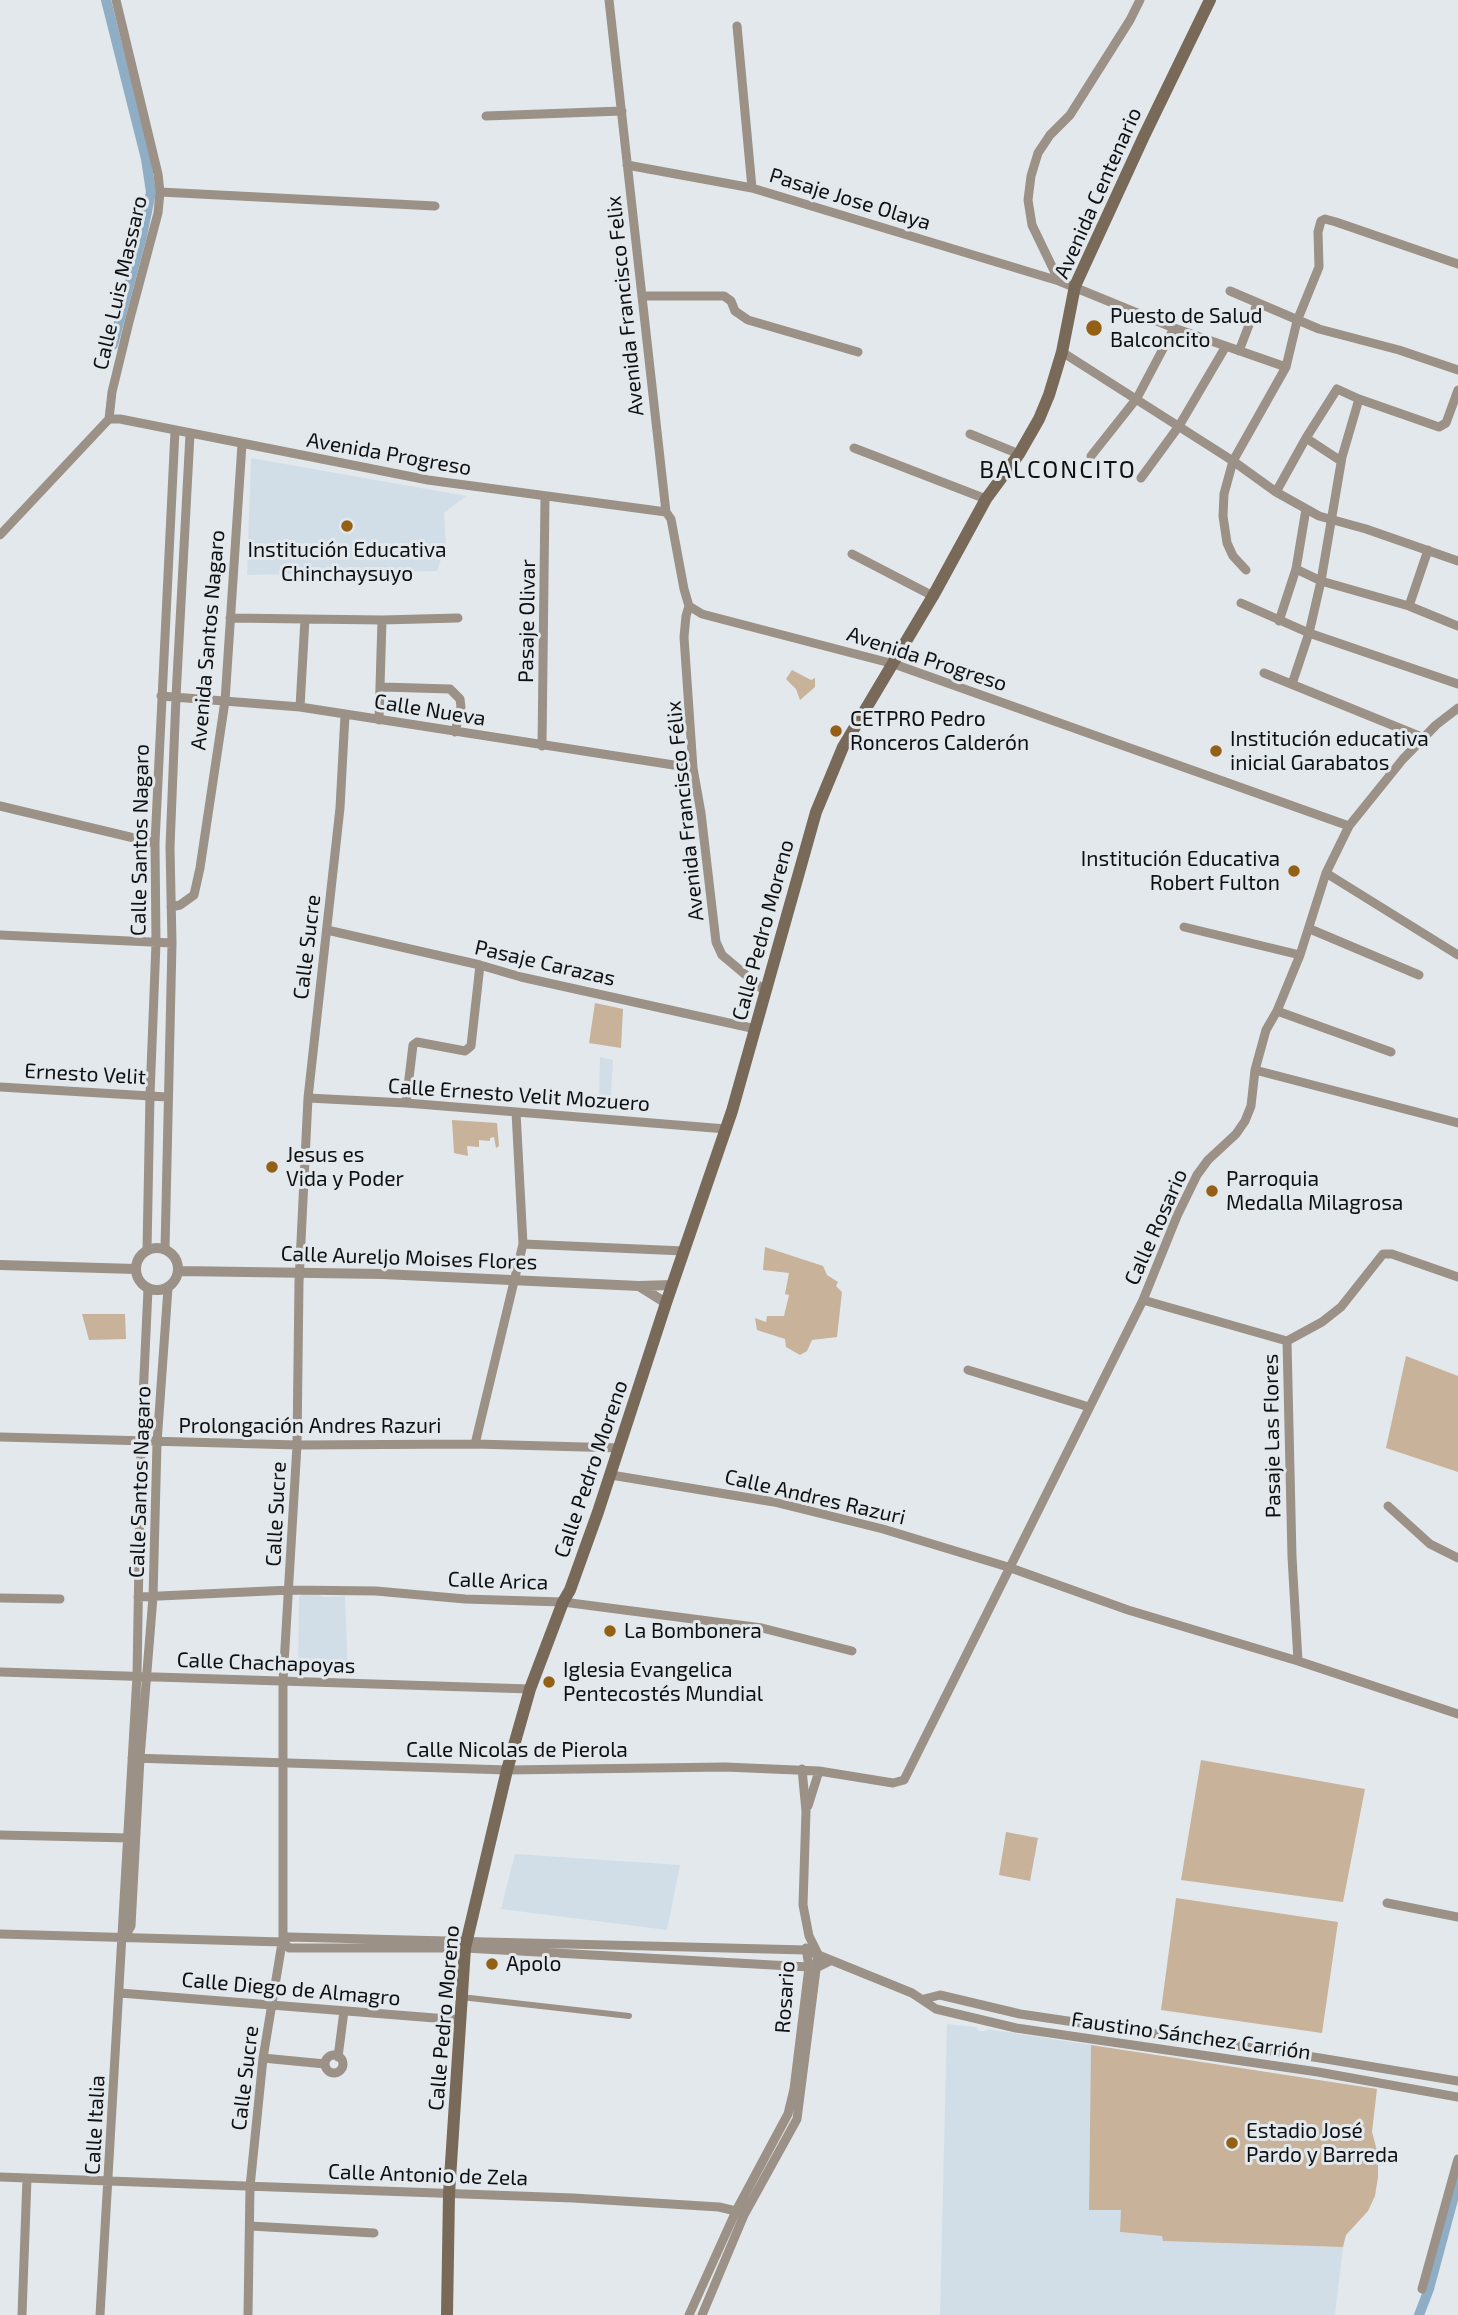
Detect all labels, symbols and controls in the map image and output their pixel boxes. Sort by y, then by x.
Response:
street label: Avenida Centenario [1049,104,1147,282]
street label: Pasaje Jose Olaya [766,162,934,236]
street label: Calle Luis Massaro [88,193,152,373]
street label: Avenida Francisco Felix [601,195,649,417]
place label: Puesto de Salud Balconcito [1110,303,1262,353]
marker: Puesto de Salud Balconcito [1084,318,1104,338]
street label: Avenida Progreso [305,427,473,481]
district label: BALCONCITO [980,456,1136,484]
marker: Institución Educativa Chinchaysuyo [339,518,355,534]
street label: Avenida Santos Nagaro [186,529,230,751]
place label: Institución Educativa Chinchaysuyo [247,537,447,587]
street label: Pasaje Olivar [513,559,541,683]
street label: Avenida Progreso [844,621,1010,697]
street label: Calle Nueva [372,689,488,731]
street label: Avenida Francisco Félix [661,700,709,922]
place label: CETPRO Pedro Ronceros Calderón [850,706,1029,756]
marker: CETPRO Pedro Ronceros Calderón [828,723,844,739]
place label: Institución educativa inicial Garabatos [1230,726,1429,776]
marker: Institución educativa inicial Garabatos [1208,743,1224,759]
street label: Calle Santos Nagaro [126,744,154,936]
street label: Calle Pedro Moreno [727,837,799,1023]
place label: Institución Educativa Robert Fulton [1081,846,1280,896]
marker: Institución Educativa Robert Fulton [1286,863,1302,879]
street label: Calle Sucre [288,893,326,1001]
street label: Pasaje Carazas [472,935,618,991]
street label: Ernesto Velit [24,1058,146,1090]
street label: Calle Ernesto Velit Mozuero [387,1073,651,1117]
place label: Jesus es Vida y Poder [286,1142,404,1192]
marker: Jesus es Vida y Poder [264,1159,280,1175]
street label: Calle Rosario [1119,1165,1193,1289]
place label: Parroquia Medalla Milagrosa [1226,1166,1403,1216]
marker: Parroquia Medalla Milagrosa [1204,1183,1220,1199]
street label: Calle Aureljo Moises Flores [280,1241,538,1275]
street label: Pasaje Las Flores [1258,1354,1286,1518]
street label: Calle Pedro Moreno [549,1377,633,1561]
street label: Calle Santos Nagaro [124,1385,156,1579]
street label: Prolongación Andres Razuri [178,1413,442,1439]
street label: Calle Sucre [261,1461,291,1567]
street label: Calle Andres Razuri [722,1464,908,1530]
street label: Calle Arica [447,1567,549,1595]
place label: La Bombonera [624,1618,762,1644]
marker: La Bombonera [602,1623,618,1639]
street label: Calle Chachapoyas [176,1647,356,1679]
place label: Iglesia Evangelica Pentecostés Mundial [563,1657,763,1707]
marker: Iglesia Evangelica Pentecostés Mundial [541,1674,557,1690]
street label: Calle Nicolas de Pierola [406,1737,628,1763]
street label: Calle Pedro Moreno [423,1924,465,2112]
place label: Apolo [506,1951,561,1977]
marker: Apolo [484,1956,500,1972]
street label: Rosario [770,1960,800,2034]
street label: Calle Diego de Almagro [181,1967,401,2011]
street label: Faustino Sánchez Carrión [1070,2007,1312,2065]
street label: Calle Sucre [226,2024,264,2132]
street label: Calle Italia [80,2074,110,2176]
place label: Estadio José Pardo y Barreda [1246,2118,1398,2168]
marker: Estadio José Pardo y Barreda [1224,2135,1240,2151]
street label: Calle Antonio de Zela [328,2159,528,2191]

